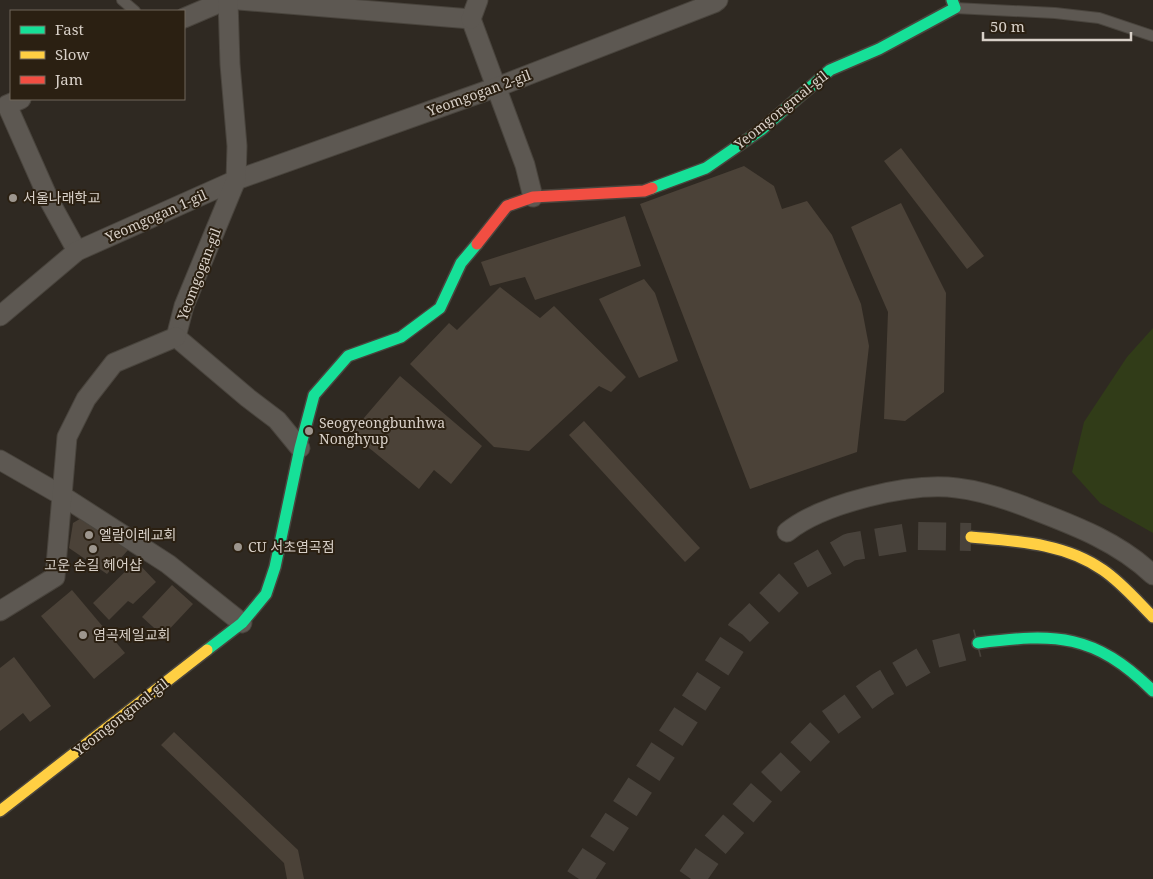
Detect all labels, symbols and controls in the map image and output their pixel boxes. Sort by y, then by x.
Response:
legend [10,10,185,100]
scale bar [983,10,1130,42]
text: 50 m [990,16,1025,36]
text: Fast [55,19,84,39]
text: Slow [55,44,89,64]
street label: Yeomgogan 2-gil [424,65,534,120]
street label: Yeomgongmal-gil [729,66,832,154]
text: Jam [54,69,83,89]
street label: Yeomgogan 1-gil [101,184,210,247]
place label: 서울나래학교 [23,188,100,207]
marker: 서울나래학교 [7,192,19,204]
street label: Yeomgogan-gil [172,224,225,324]
place label: Seogyeongbunhwa Nonghyup [319,413,445,448]
marker: Seogyeongbunhwa Nonghyup [303,425,315,437]
place label: 엘람이레교회 [99,525,176,544]
marker: 엘람이레교회 [83,529,95,541]
place label: CU 서초염곡점 [248,537,335,556]
marker: CU 서초염곡점 [232,541,244,553]
marker: 고운 손길 헤어샵 [87,543,99,555]
place label: 고운 손길 헤어샵 [44,555,142,574]
place label: 염곡제일교회 [93,625,170,644]
marker: 염곡제일교회 [77,629,89,641]
street label: Yeomgongmal-gil [69,673,172,760]

